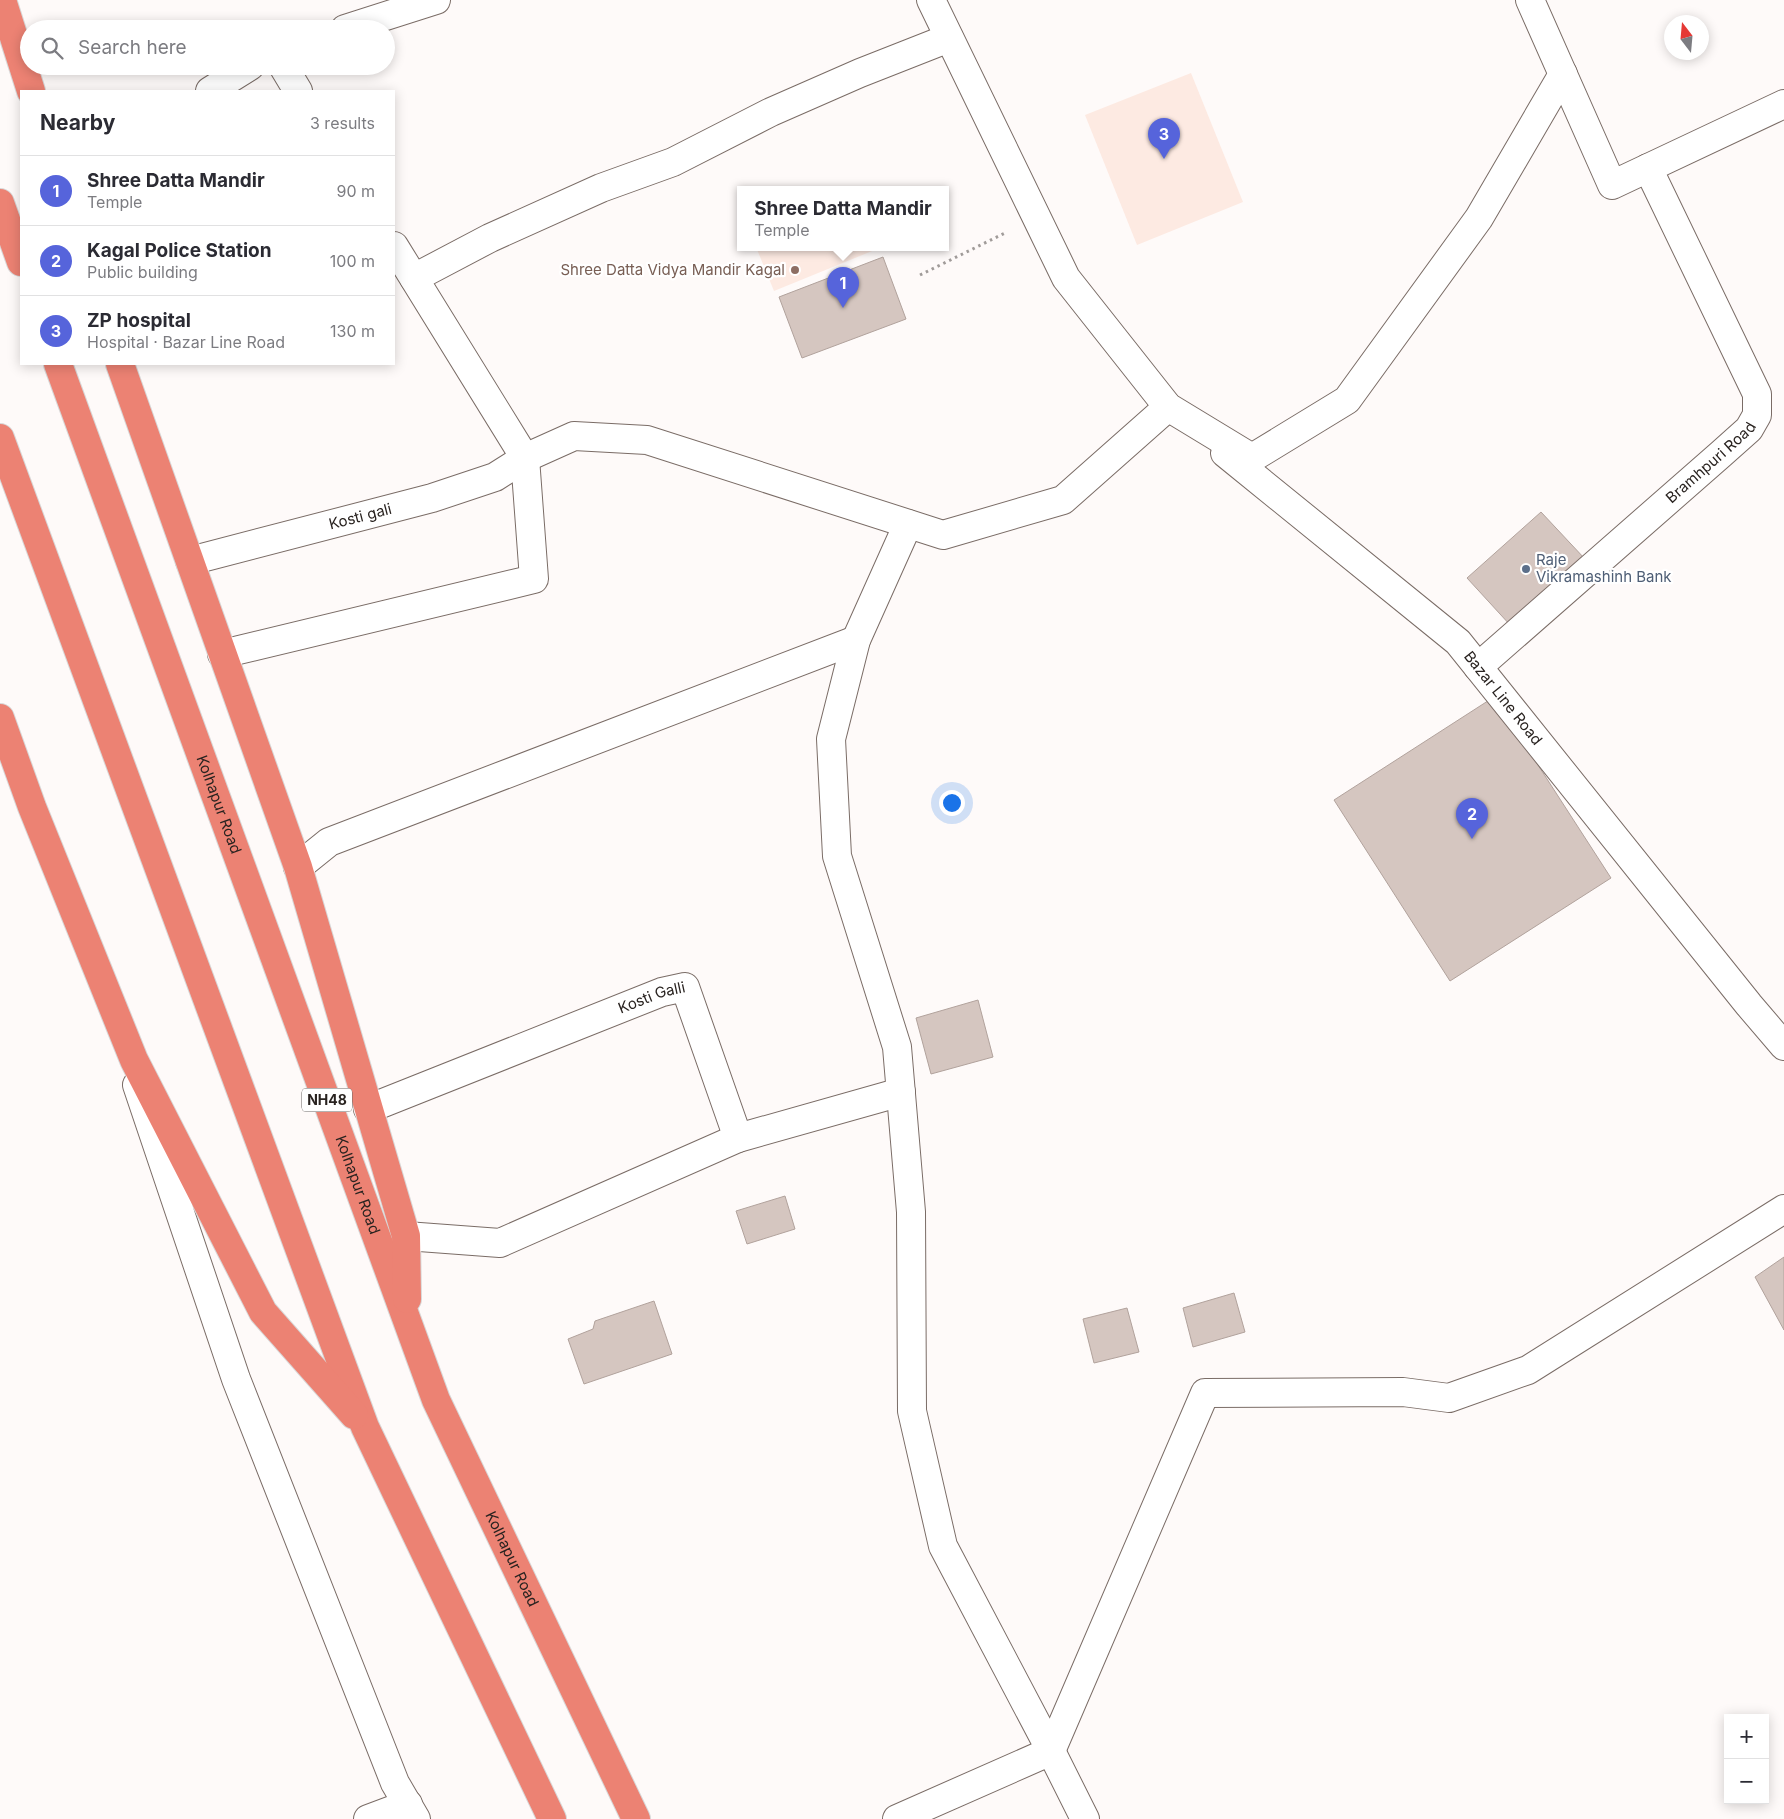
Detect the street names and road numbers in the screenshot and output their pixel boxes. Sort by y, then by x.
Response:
street label: Bramhpuri Road [1662,419,1760,507]
street label: Kosti gali [327,499,394,533]
street label: Bazar Line Road [1460,647,1547,749]
street label: Kolhapur Road [193,753,246,856]
street label: Kosti Galli [615,977,687,1017]
road number: NH48 [302,1088,352,1112]
street label: Kolhapur Road [331,1133,385,1237]
street label: Kolhapur Road [481,1508,543,1610]

